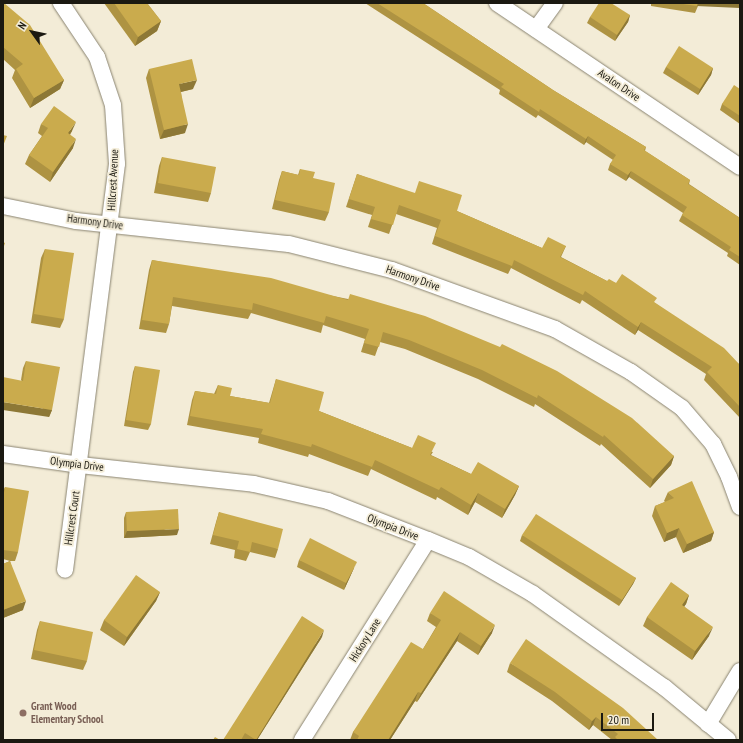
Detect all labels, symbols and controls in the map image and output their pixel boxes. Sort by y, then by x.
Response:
north arrow [12,12,52,52]
text: N [14,19,29,32]
street label: Avalon Drive [595,66,643,104]
street label: Hillcrest Avenue [105,149,121,211]
street label: Harmony Drive [66,212,124,232]
street label: Harmony Drive [384,263,442,293]
street label: Olympia Drive [50,454,104,474]
street label: Hillcrest Court [62,490,82,546]
street label: Olympia Drive [366,511,420,543]
street label: Hickory Lane [346,616,384,664]
place label: Grant Wood Elementary School [31,700,104,726]
scale bar [603,705,656,731]
marker: Grant Wood Elementary School [18,708,28,718]
text: 20 m [608,712,629,727]

